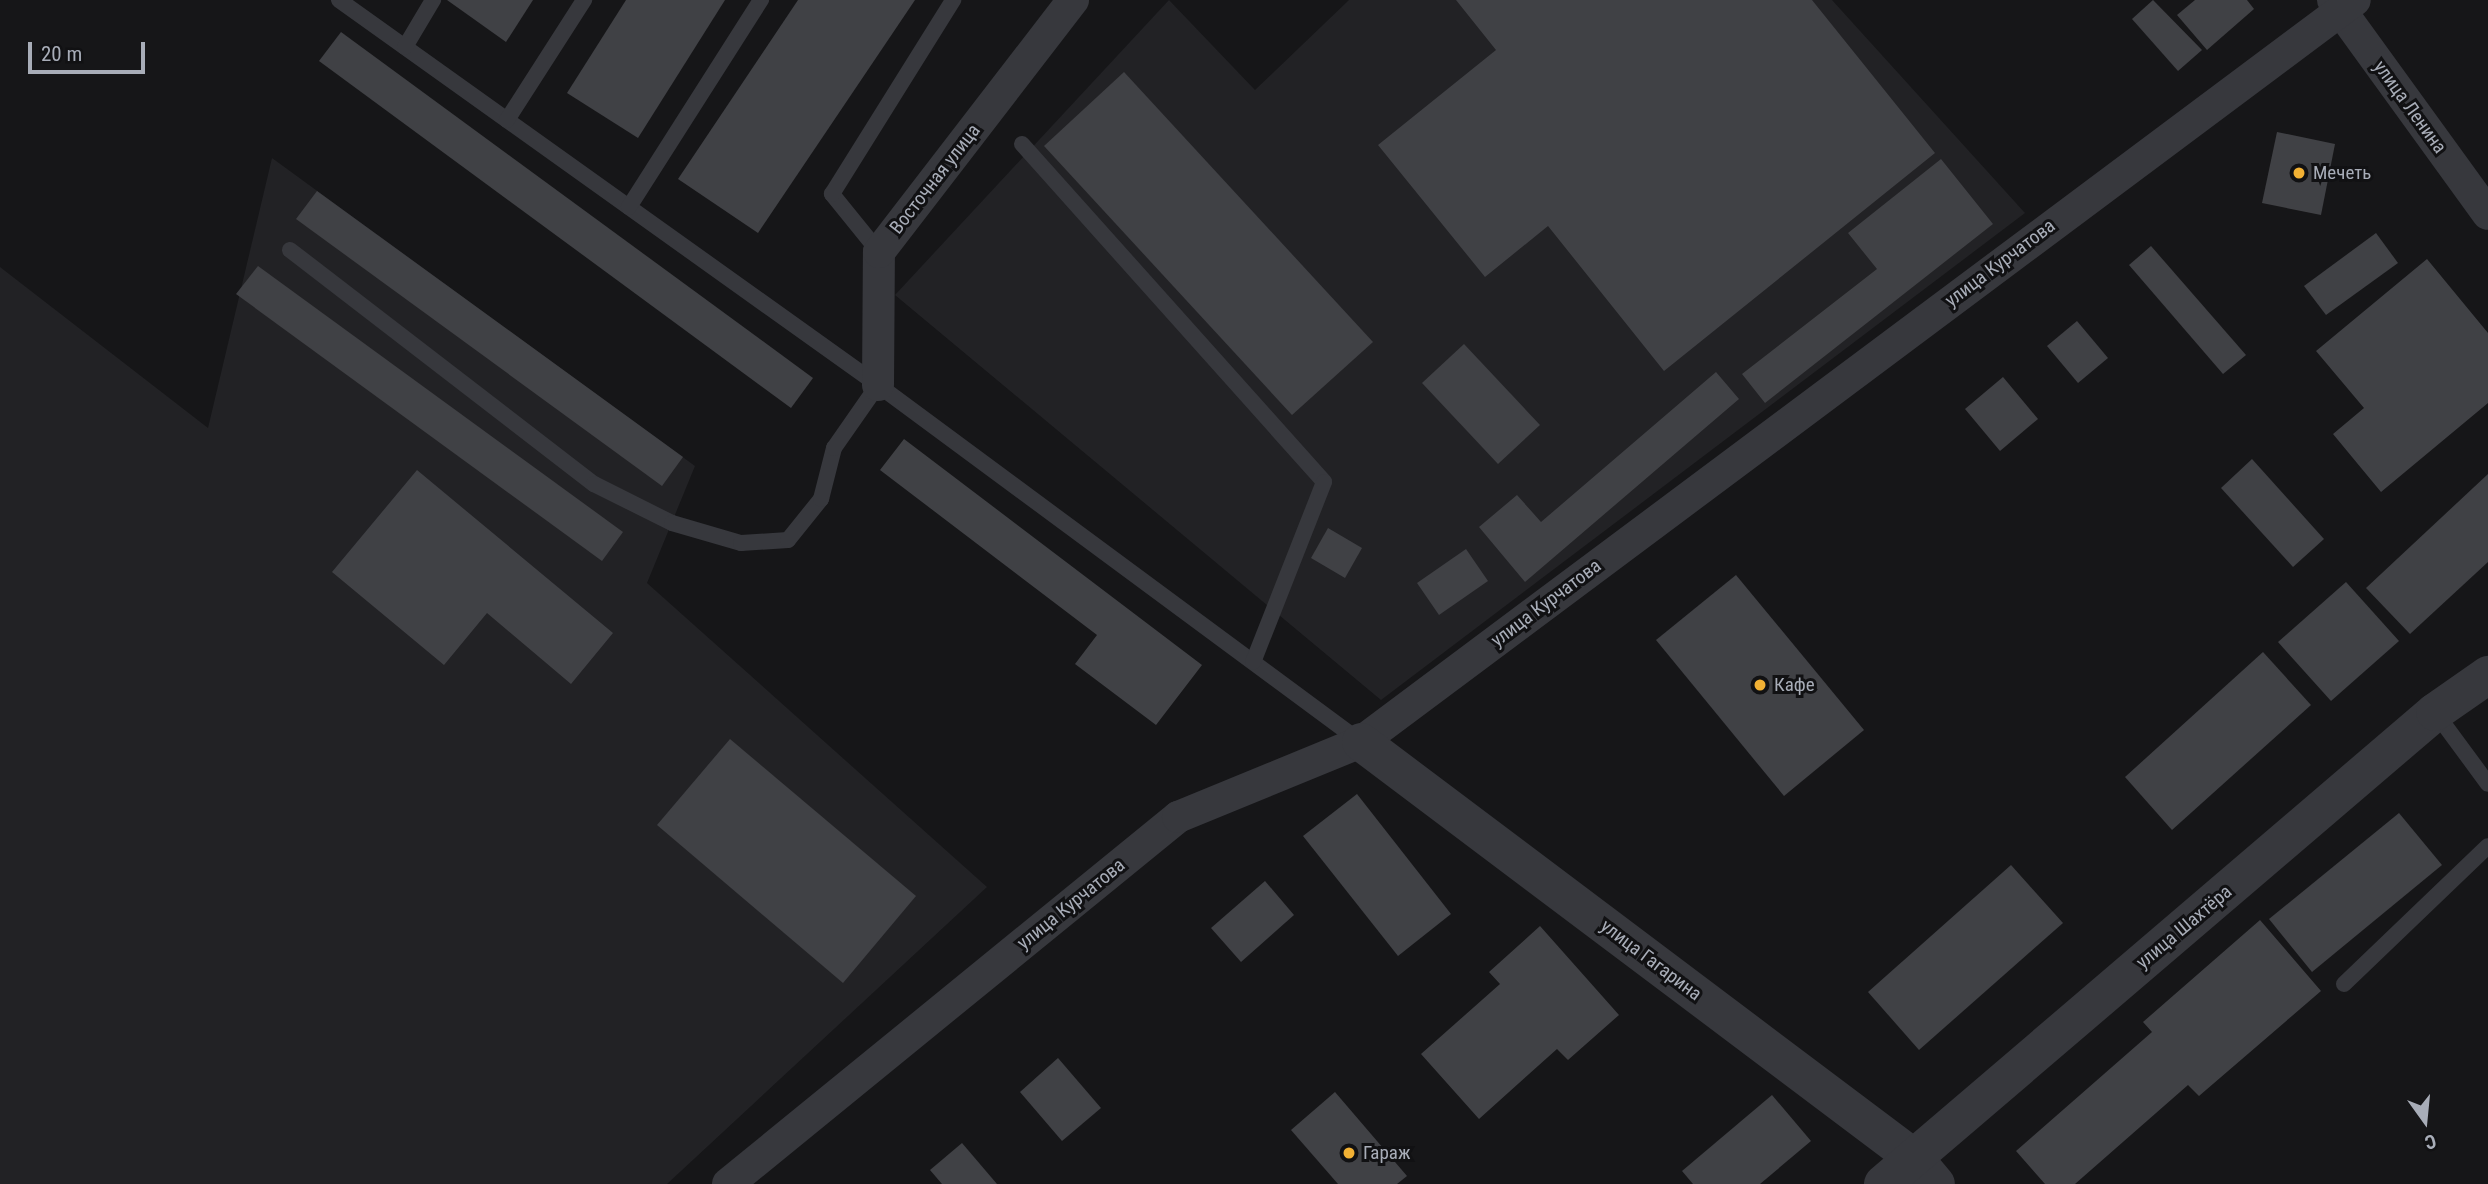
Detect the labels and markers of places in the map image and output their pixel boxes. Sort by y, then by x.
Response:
place label: Мечеть [2313,162,2371,184]
marker: Мечеть [2291,165,2307,181]
place label: Кафе [1774,674,1815,696]
marker: Кафе [1752,677,1768,693]
place label: Гараж [1363,1142,1410,1164]
marker: Гараж [1341,1145,1357,1161]

